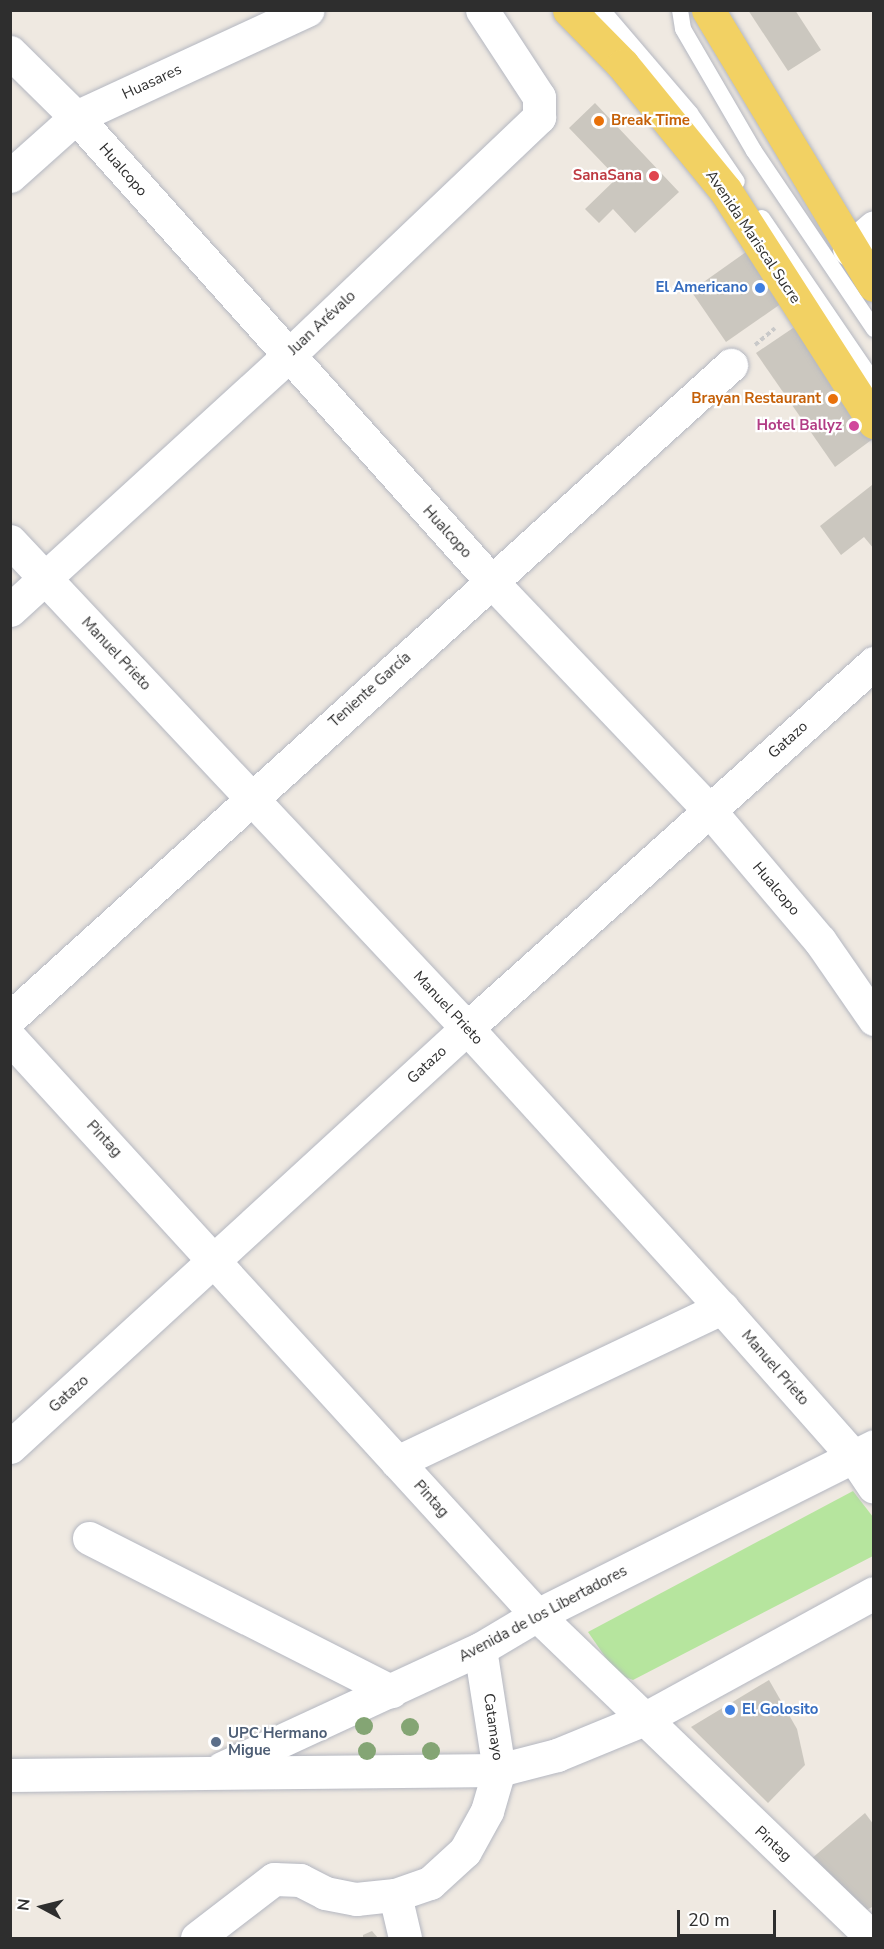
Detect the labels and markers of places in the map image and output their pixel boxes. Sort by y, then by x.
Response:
place label: Break Time [611,112,690,130]
marker: Break Time [592,114,606,128]
place label: SanaSana [573,167,642,185]
marker: SanaSana [647,169,661,183]
place label: El Americano [655,279,748,297]
marker: El Americano [753,281,767,295]
place label: Brayan Restaurant [691,390,821,408]
marker: Brayan Restaurant [826,392,840,406]
place label: Hotel Ballyz [756,417,842,435]
marker: Hotel Ballyz [847,419,861,433]
place label: El Golosito [742,1701,818,1719]
marker: El Golosito [723,1703,737,1717]
place label: UPC Hermano Migue [228,1724,327,1759]
marker: UPC Hermano Migue [209,1735,223,1749]

